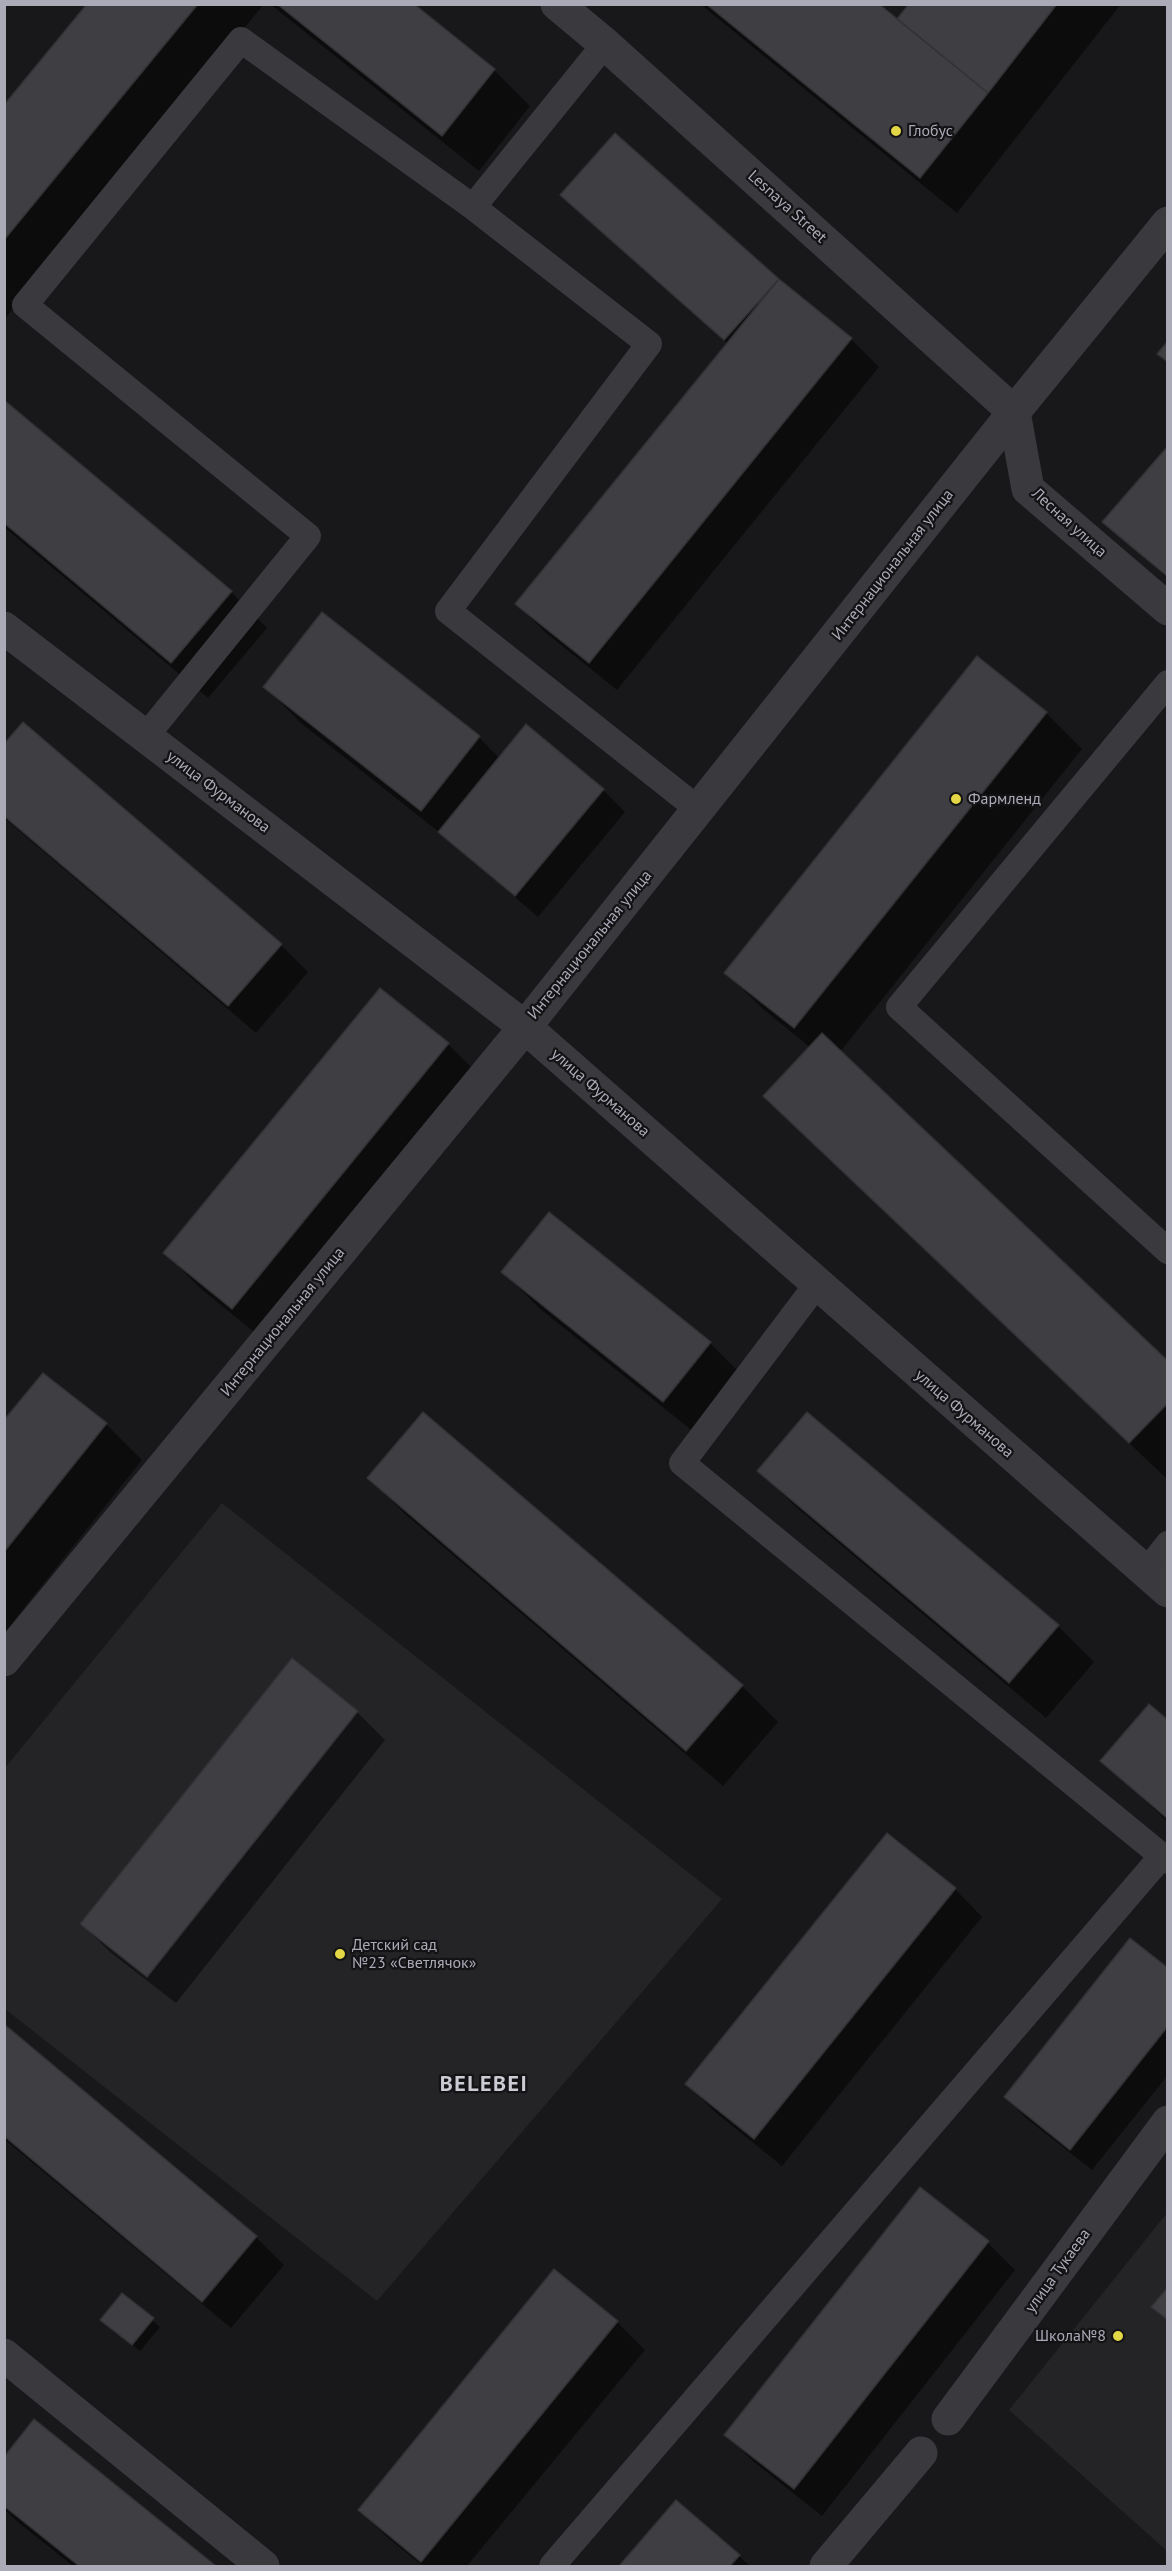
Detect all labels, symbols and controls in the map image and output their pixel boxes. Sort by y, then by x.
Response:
place label: Глобус [908,121,953,141]
marker: Глобус [889,124,903,138]
street label: Lesnaya Street [744,167,830,247]
street label: Лесная улица [1028,484,1110,562]
street label: Интернациональная улица [828,486,958,644]
street label: улица Фурманова [162,747,274,837]
place label: Фармленд [968,789,1041,809]
marker: Фармленд [949,792,963,806]
street label: Интернациональная улица [524,867,656,1023]
street label: улица Фурманова [547,1045,653,1141]
street label: Интернациональная улица [217,1244,349,1400]
street label: улица Фурманова [911,1366,1017,1462]
place label: Детский сад №23 «Светлячок» [352,1935,476,1973]
marker: Детский сад №23 «Светлячок» [333,1947,347,1961]
district label: BELEBEI [440,2072,528,2098]
street label: улица Тукаева [1021,2225,1095,2317]
place label: Школа№8 [1035,2326,1106,2346]
marker: Школа№8 [1111,2329,1125,2343]

